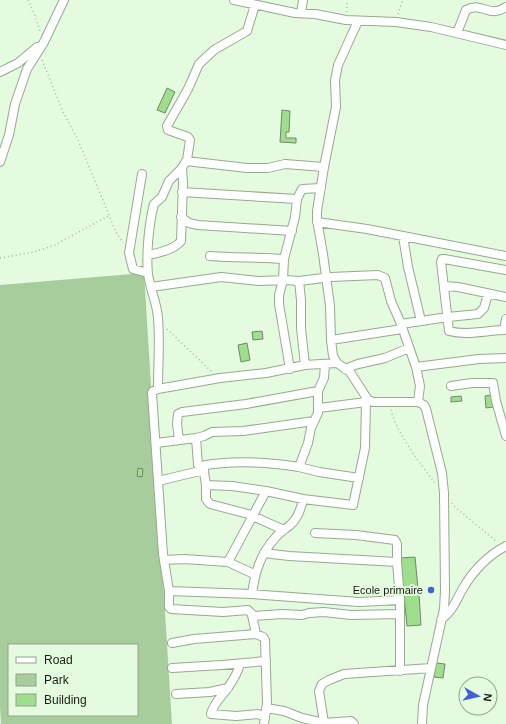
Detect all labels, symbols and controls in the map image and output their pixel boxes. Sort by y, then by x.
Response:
place label: Ecole primaire [353,584,423,596]
marker: Ecole primaire [426,585,436,595]
legend [8,644,138,716]
text: Road [44,653,73,667]
text: Park [44,673,70,687]
north arrow [458,676,498,716]
text: Building [44,693,87,707]
text: N [481,693,494,702]

